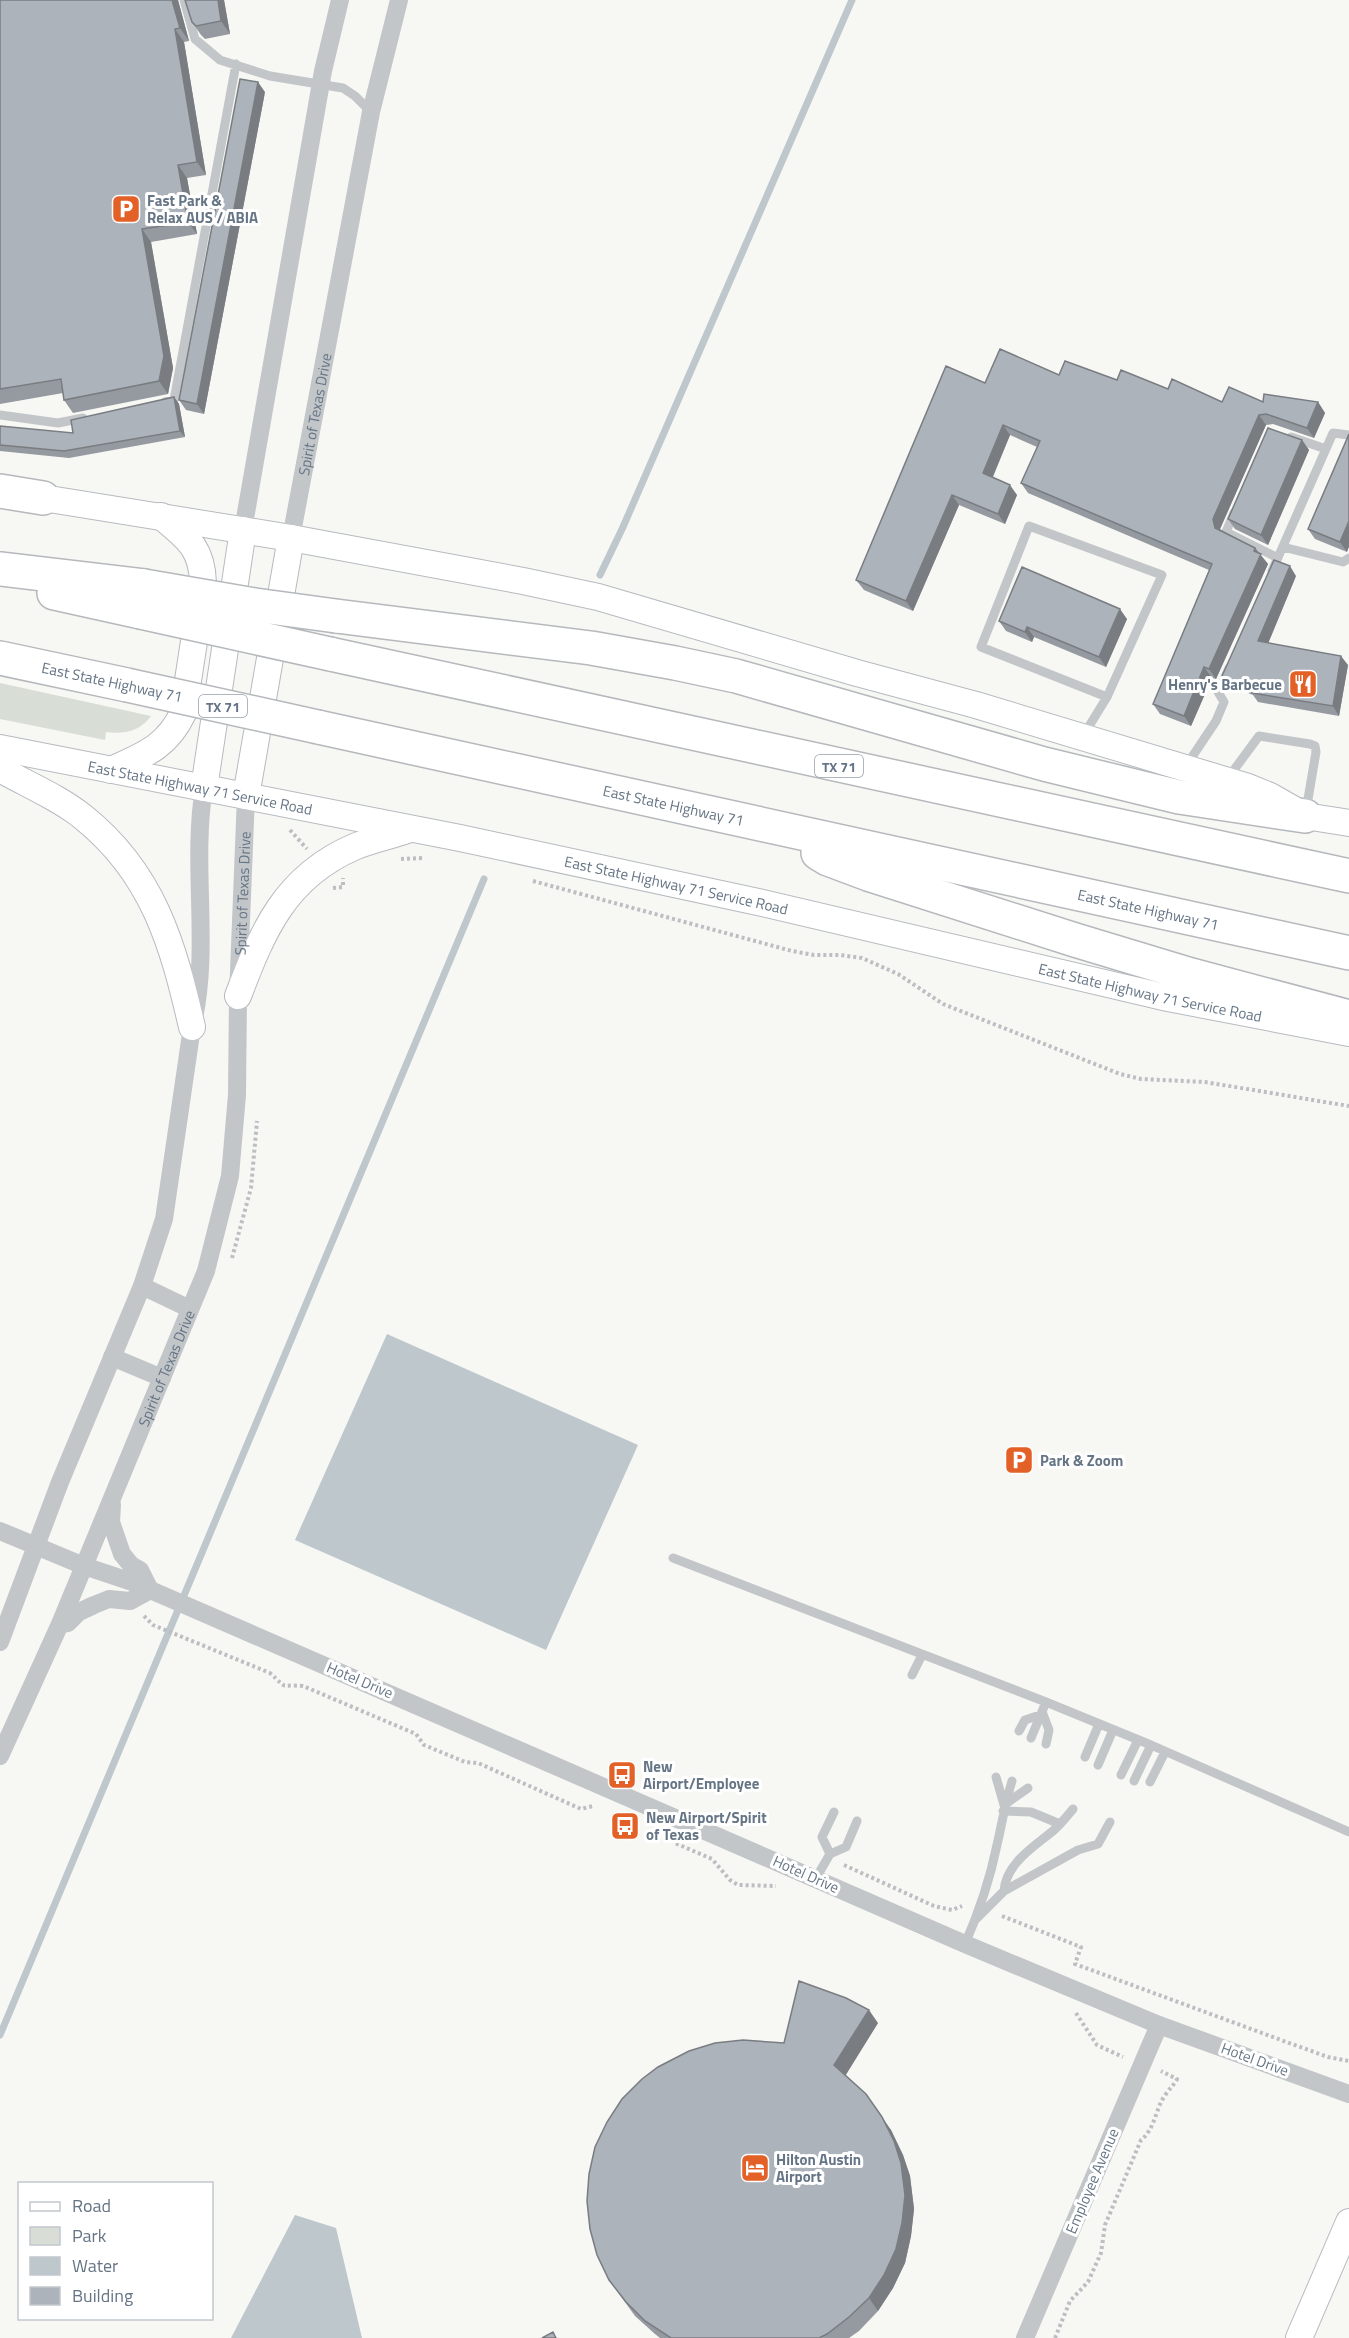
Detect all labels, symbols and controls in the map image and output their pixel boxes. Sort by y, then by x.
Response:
place label: Fast Park & Relax AUS / ABIA [147,189,258,229]
parking icon: Fast Park & Relax AUS / ABIA [110,193,142,225]
street label: Spirit of Texas Drive [292,351,337,477]
street label: East State Highway 71 [39,656,185,708]
restaurant icon: Henry's Barbecue [1287,668,1319,700]
place label: Henry's Barbecue [1168,673,1282,696]
road number: TX 71 [199,695,247,717]
street label: East State Highway 71 Service Road [86,754,314,820]
road number: TX 71 [815,755,863,777]
street label: East State Highway 71 [601,778,746,832]
street label: Spirit of Texas Drive [228,831,256,956]
street label: East State Highway 71 Service Road [562,849,790,920]
street label: East State Highway 71 [1076,882,1221,936]
street label: East State Highway 71 Service Road [1036,957,1264,1027]
street label: Spirit of Texas Drive [132,1306,200,1430]
parking icon: Park & Zoom [1003,1444,1035,1476]
place label: Park & Zoom [1040,1449,1123,1472]
street label: Hotel Drive [323,1656,397,1704]
place label: New Airport/Employee [643,1755,760,1795]
bus stop icon: New Airport/Employee [606,1759,638,1791]
place label: New Airport/Spirit of Texas [646,1806,767,1846]
bus stop icon: New Airport/Spirit of Texas [609,1810,641,1842]
street label: Hotel Drive [769,1849,843,1899]
street label: Hotel Drive [1218,2036,1292,2082]
street label: Employee Avenue [1059,2125,1125,2237]
place label: Hilton Austin Airport [776,2148,861,2188]
hotel icon: Hilton Austin Airport [739,2152,771,2184]
legend [18,2182,213,2320]
text: Road [72,2192,111,2219]
text: Park [72,2222,107,2249]
text: Water [72,2252,118,2279]
text: Building [72,2282,133,2309]

